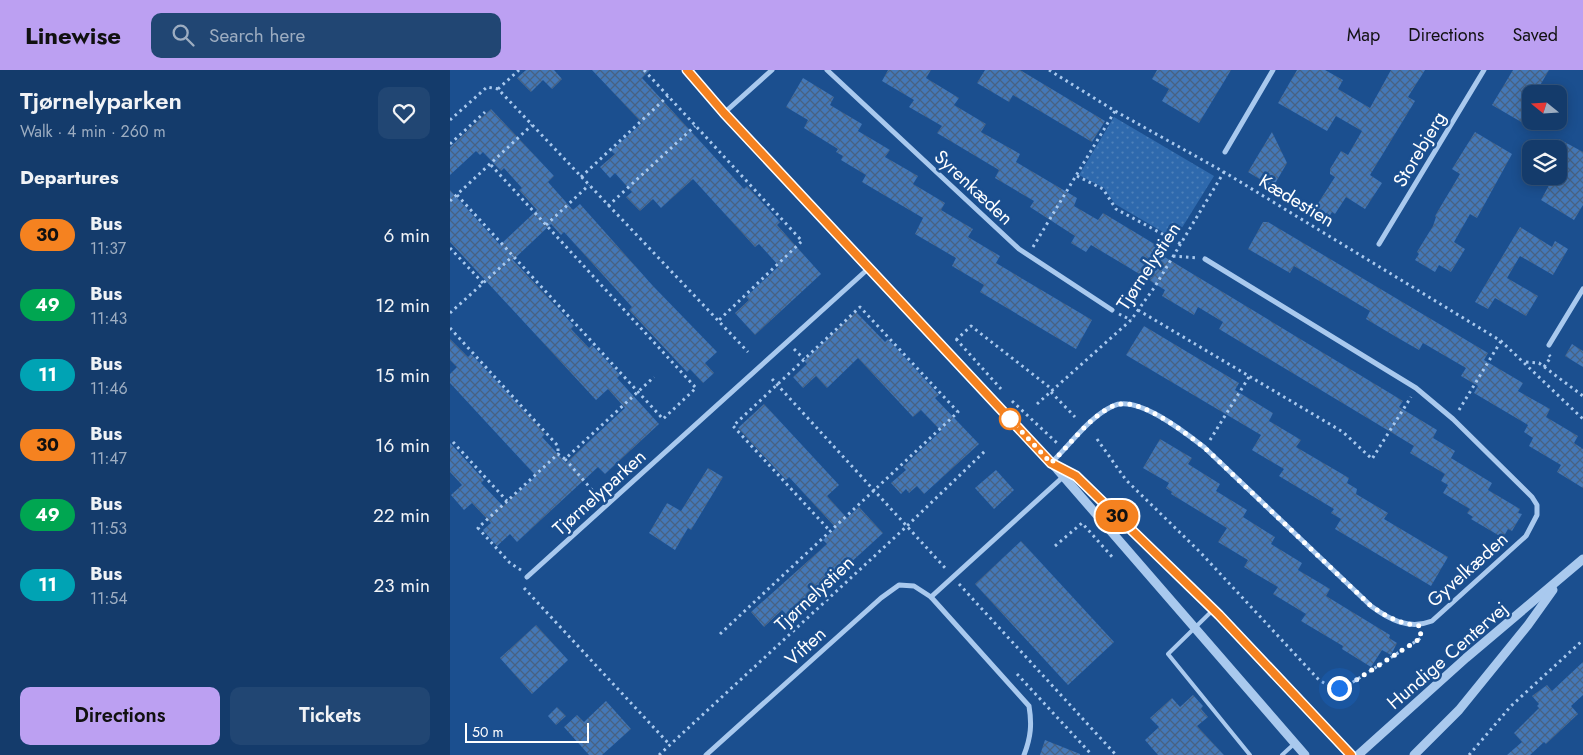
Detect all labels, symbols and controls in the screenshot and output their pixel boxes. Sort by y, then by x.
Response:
search box [151,13,501,58]
text: Linewise [25,18,121,53]
icon: search [169,21,197,49]
text: Search here [209,22,305,49]
text: Map [1347,22,1380,48]
text: Directions [1408,22,1484,48]
text: Saved [1512,22,1558,48]
text: Tjørnelyparken [20,83,182,118]
north arrow [1522,85,1568,130]
map controls [1522,85,1567,185]
button: heart [378,87,430,139]
street label: Storebjerg [1386,106,1453,192]
text: Walk · 4 min · 260 m [20,120,166,143]
button: layers [1522,140,1567,185]
street label: Syrenkæden [928,144,1019,231]
text: Departures [20,164,119,191]
street label: Kædestien [1254,167,1340,234]
text: Bus [90,210,122,237]
street label: Tjørnelystien [1110,217,1187,316]
text: 30 [36,222,59,248]
text: 6 min [384,222,430,249]
text: 11:37 [90,237,126,260]
text: Bus [90,280,122,307]
text: 49 [35,292,60,318]
text: 12 min [375,292,430,319]
text: 11:43 [90,307,127,330]
text: Bus [90,350,122,377]
text: 11 [38,362,57,388]
text: 15 min [375,362,430,389]
text: 11:46 [90,377,128,400]
unlabelled marker [999,408,1021,430]
text: Bus [90,420,122,447]
text: 30 [36,432,59,458]
text: 16 min [375,432,430,459]
street label: Tjørnelyparken [547,443,652,542]
text: 11:47 [90,447,127,470]
text: Bus [90,490,122,517]
line badge: 30 [1094,500,1140,532]
text: 49 [35,502,60,528]
text: 22 min [373,502,430,529]
text: 30 [1105,503,1129,529]
text: 11:53 [90,517,127,540]
street label: Gyvelkæden [1421,526,1514,613]
street label: Tjørnelystien [769,549,860,637]
text: Bus [90,560,122,587]
text: 11 [38,572,57,598]
text: 23 min [373,572,430,599]
text: 11:54 [90,587,128,610]
street label: Hundige Centervej [1381,595,1514,716]
street label: Viften [779,621,832,672]
your location [1327,676,1352,701]
button: Directions [20,687,220,745]
button: Tickets [230,687,430,745]
scale bar [465,720,589,743]
text: 50 m [472,722,503,742]

